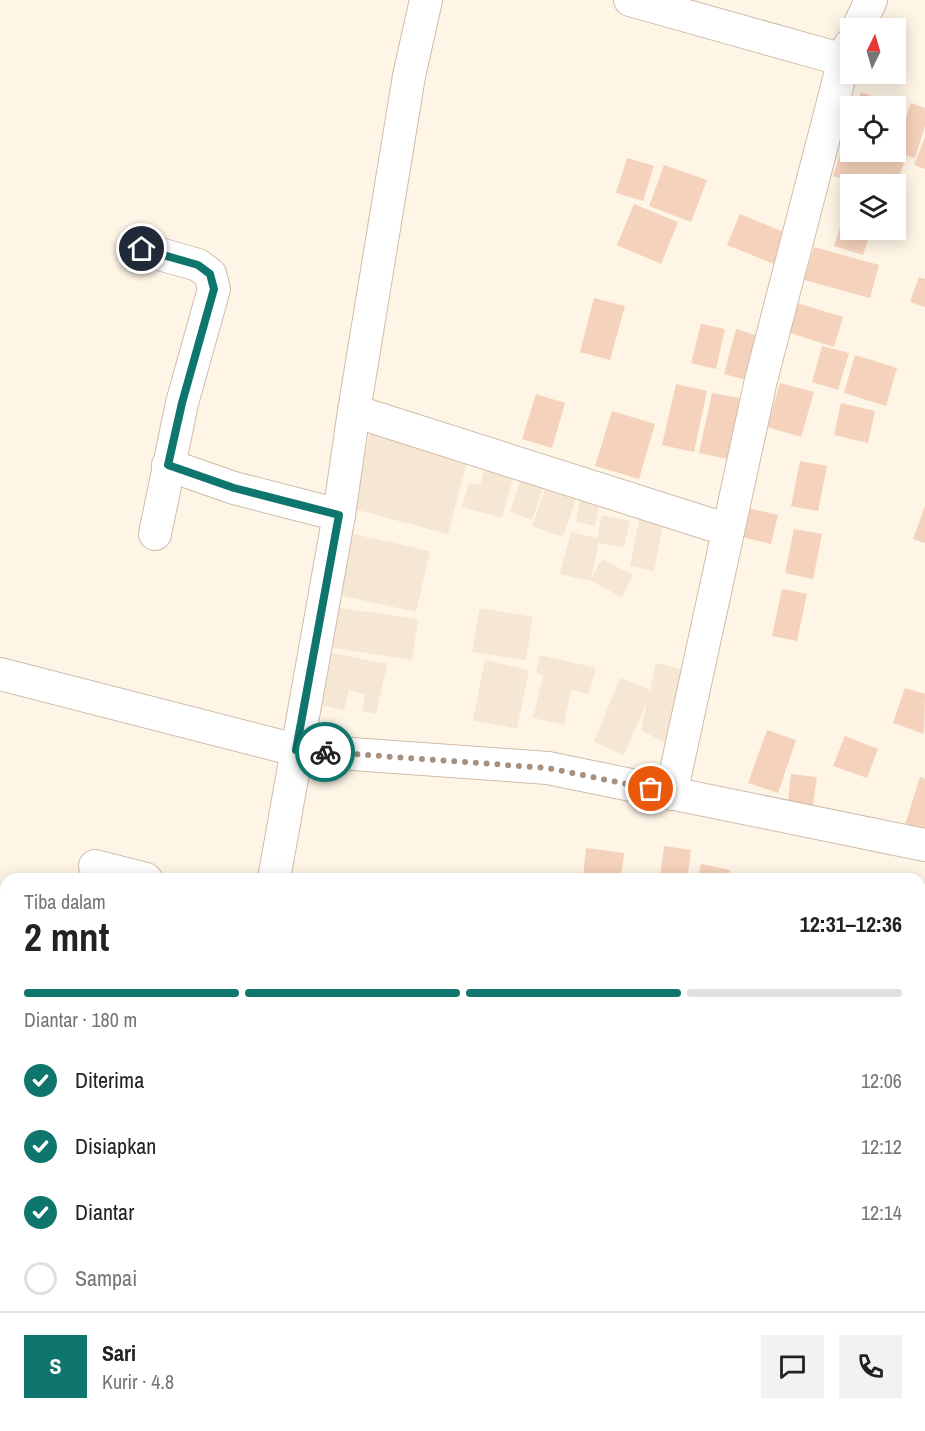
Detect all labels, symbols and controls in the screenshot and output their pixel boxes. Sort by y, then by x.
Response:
north arrow [840,18,906,84]
map controls [840,18,906,240]
button: locate [840,96,906,162]
button: layers [840,174,906,240]
pin [116,223,167,274]
icon: home [125,232,158,265]
courier [295,722,355,782]
icon: bike [309,736,342,769]
pin [625,763,676,814]
icon: bag [634,772,667,805]
text: Tiba dalam [24,888,106,915]
text: 12:31–12:36 [800,909,902,939]
text: 2 mnt [24,911,109,963]
text: Diantar · 180 m [24,1006,137,1033]
icon: check [24,1064,57,1097]
text: Diterima [75,1065,144,1095]
text: 12:06 [861,1067,902,1094]
icon: check [24,1130,57,1163]
text: Disiapkan [75,1131,156,1161]
text: 12:12 [861,1133,902,1160]
icon: check [24,1196,57,1229]
text: Diantar [75,1197,134,1227]
text: 12:14 [861,1199,902,1226]
text: Sampai [75,1263,137,1293]
button: chat [761,1335,824,1398]
button: phone [839,1335,902,1398]
text: Sari [102,1338,136,1368]
text: S [49,1351,62,1381]
text: Kurir · 4.8 [102,1368,174,1395]

